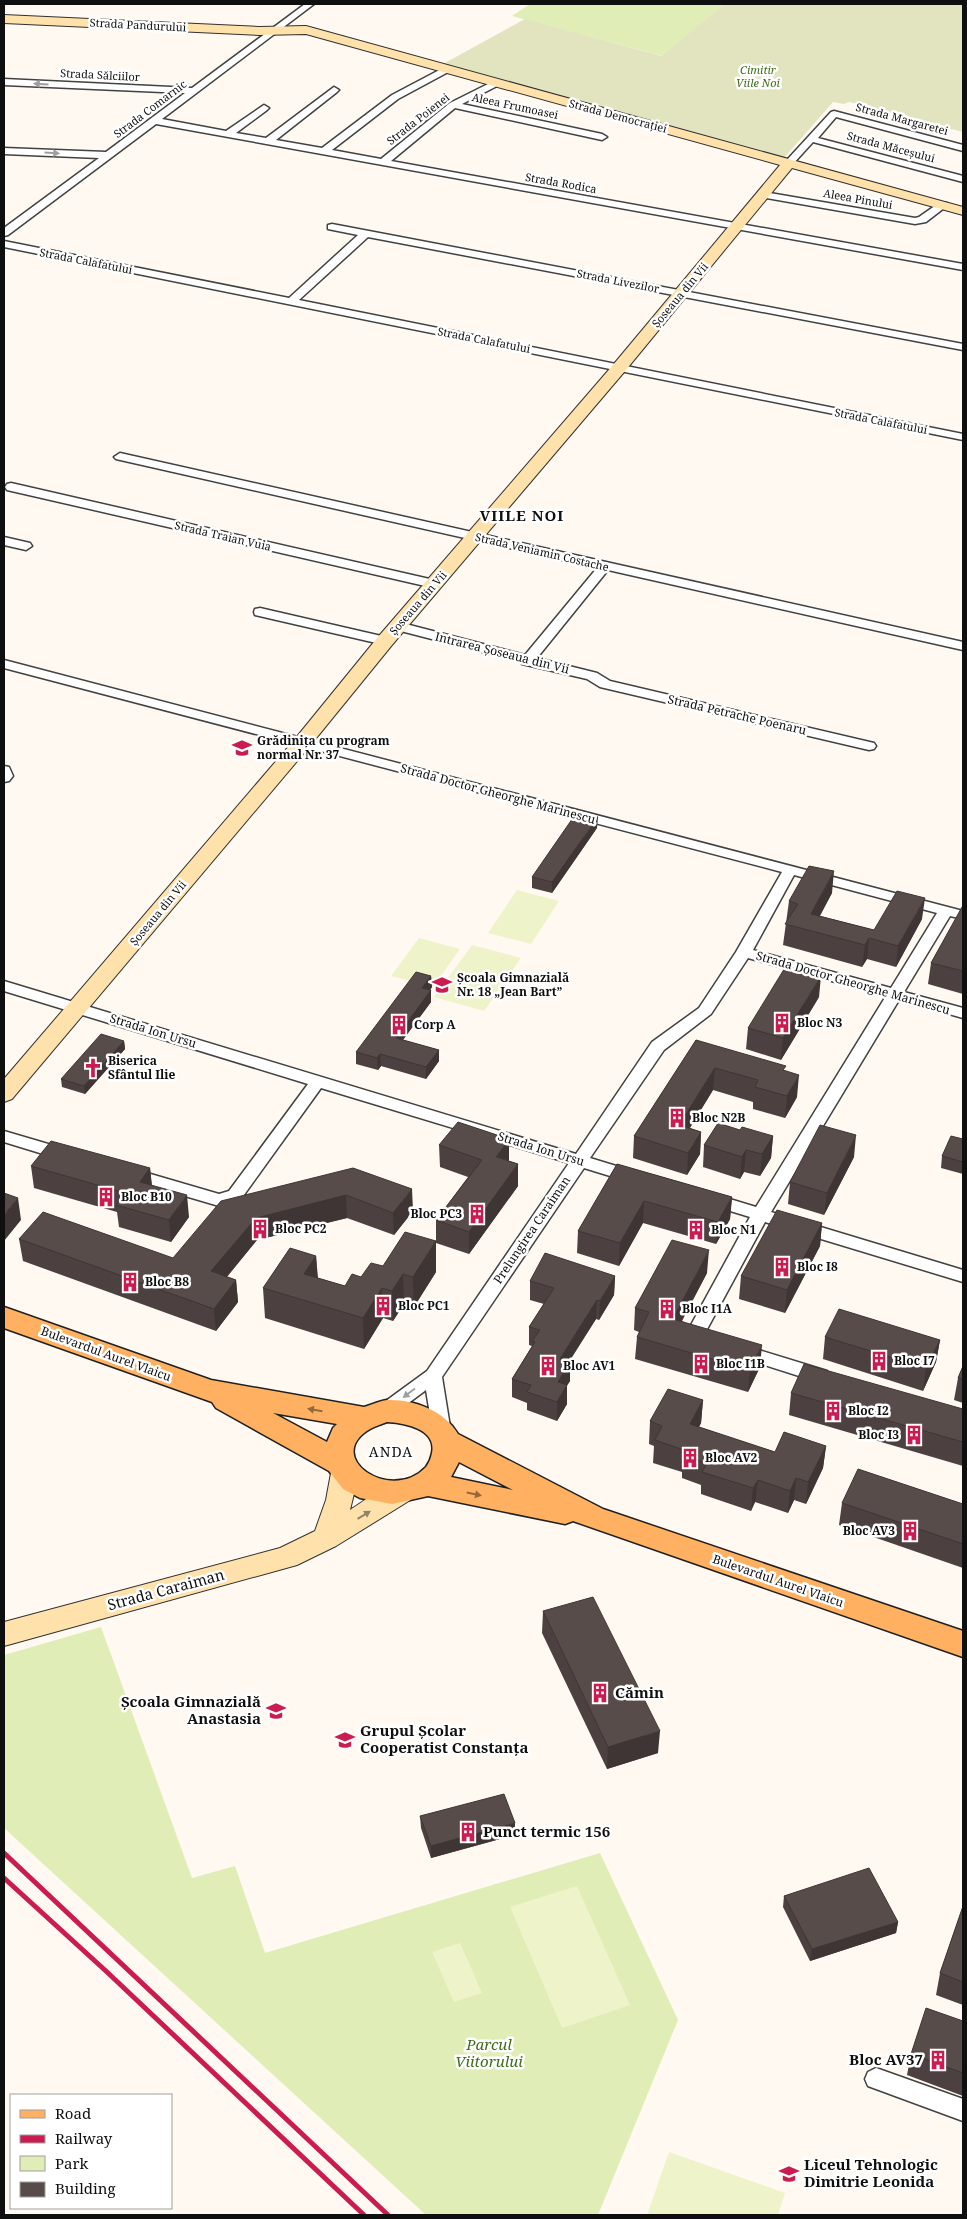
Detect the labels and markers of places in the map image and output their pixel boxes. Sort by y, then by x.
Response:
place label: Grădinița cu program normal Nr. 37 [257,732,390,763]
school or university icon: Grădinița cu program normal Nr. 37 [231,737,253,759]
place label: Școala Gimnazială Nr. 18 „Jean Bart” [457,969,569,1000]
school or university icon: Școala Gimnazială Nr. 18 „Jean Bart” [431,974,453,996]
building icon: Bloc N3 [771,1012,793,1034]
building icon: Corp A [388,1014,410,1036]
place label: Bloc N3 [797,1014,843,1031]
place label: Corp A [414,1016,457,1033]
place label: Biserica Sfântul Ilie [108,1052,176,1083]
church icon: Biserica Sfântul Ilie [82,1057,104,1079]
building icon: Bloc N2B [666,1107,688,1129]
place label: Bloc N2B [692,1109,745,1126]
building icon: Bloc B10 [95,1186,117,1208]
place label: Bloc B10 [121,1188,172,1205]
building icon: Bloc PC3 [466,1203,488,1225]
place label: Bloc PC3 [410,1205,462,1222]
building icon: Bloc PC2 [249,1218,271,1240]
building icon: Bloc N1 [685,1219,707,1241]
place label: Bloc PC2 [275,1220,327,1237]
place label: Bloc N1 [711,1221,757,1238]
building icon: Bloc I8 [771,1256,793,1278]
place label: Bloc I8 [797,1258,838,1275]
building icon: Bloc B8 [119,1271,141,1293]
place label: Bloc B8 [145,1273,189,1290]
building icon: Bloc PC1 [372,1295,394,1317]
place label: Bloc PC1 [398,1297,450,1314]
building icon: Bloc I1A [656,1298,678,1320]
place label: Bloc I1A [682,1300,733,1317]
building icon: Bloc I7 [868,1350,890,1372]
place label: Bloc I7 [894,1352,935,1369]
building icon: Bloc I1B [690,1353,712,1375]
building icon: Bloc AV1 [537,1355,559,1377]
place label: Bloc I1B [716,1355,765,1372]
place label: Bloc AV1 [563,1357,616,1374]
building icon: Bloc I2 [822,1400,844,1422]
place label: Bloc I2 [848,1402,889,1419]
building icon: Bloc I3 [903,1424,925,1446]
place label: Bloc I3 [858,1426,899,1443]
building icon: Bloc AV2 [679,1447,701,1469]
place label: Bloc AV2 [705,1449,758,1466]
building icon: Bloc AV3 [899,1520,921,1542]
place label: Bloc AV3 [843,1522,895,1539]
building icon: Cămin [589,1682,611,1704]
place label: Cămin [615,1682,664,1702]
place label: Școala Gimnazială Anastasia [121,1691,261,1728]
school or university icon: Școala Gimnazială Anastasia [265,1700,287,1722]
place label: Grupul Școlar Cooperatist Constanța [360,1720,528,1757]
school or university icon: Grupul Școlar Cooperatist Constanța [334,1729,356,1751]
building icon: Punct termic 156 [457,1821,479,1843]
place label: Punct termic 156 [483,1821,610,1841]
place label: Bloc AV37 [849,2049,923,2069]
building icon: Bloc AV37 [927,2049,949,2071]
place label: Liceul Tehnologic Dimitrie Leonida [804,2154,938,2191]
school or university icon: Liceul Tehnologic Dimitrie Leonida [778,2163,800,2185]

